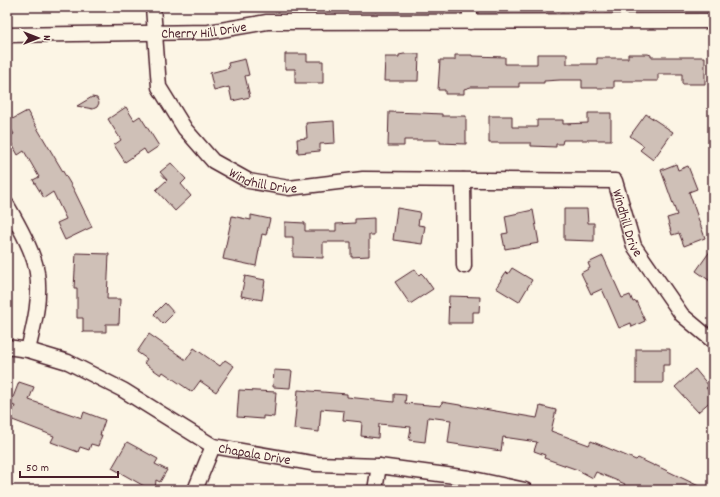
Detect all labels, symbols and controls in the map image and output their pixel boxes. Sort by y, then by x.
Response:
north arrow [18,18,58,58]
street label: Cherry Hill Drive [161,18,248,45]
text: N [38,35,54,41]
street label: Windhill Drive [225,164,298,200]
street label: Windhill Drive [606,187,647,262]
street label: Chapala Drive [217,439,292,471]
scale bar [20,453,118,479]
text: 50 m [26,460,49,477]

